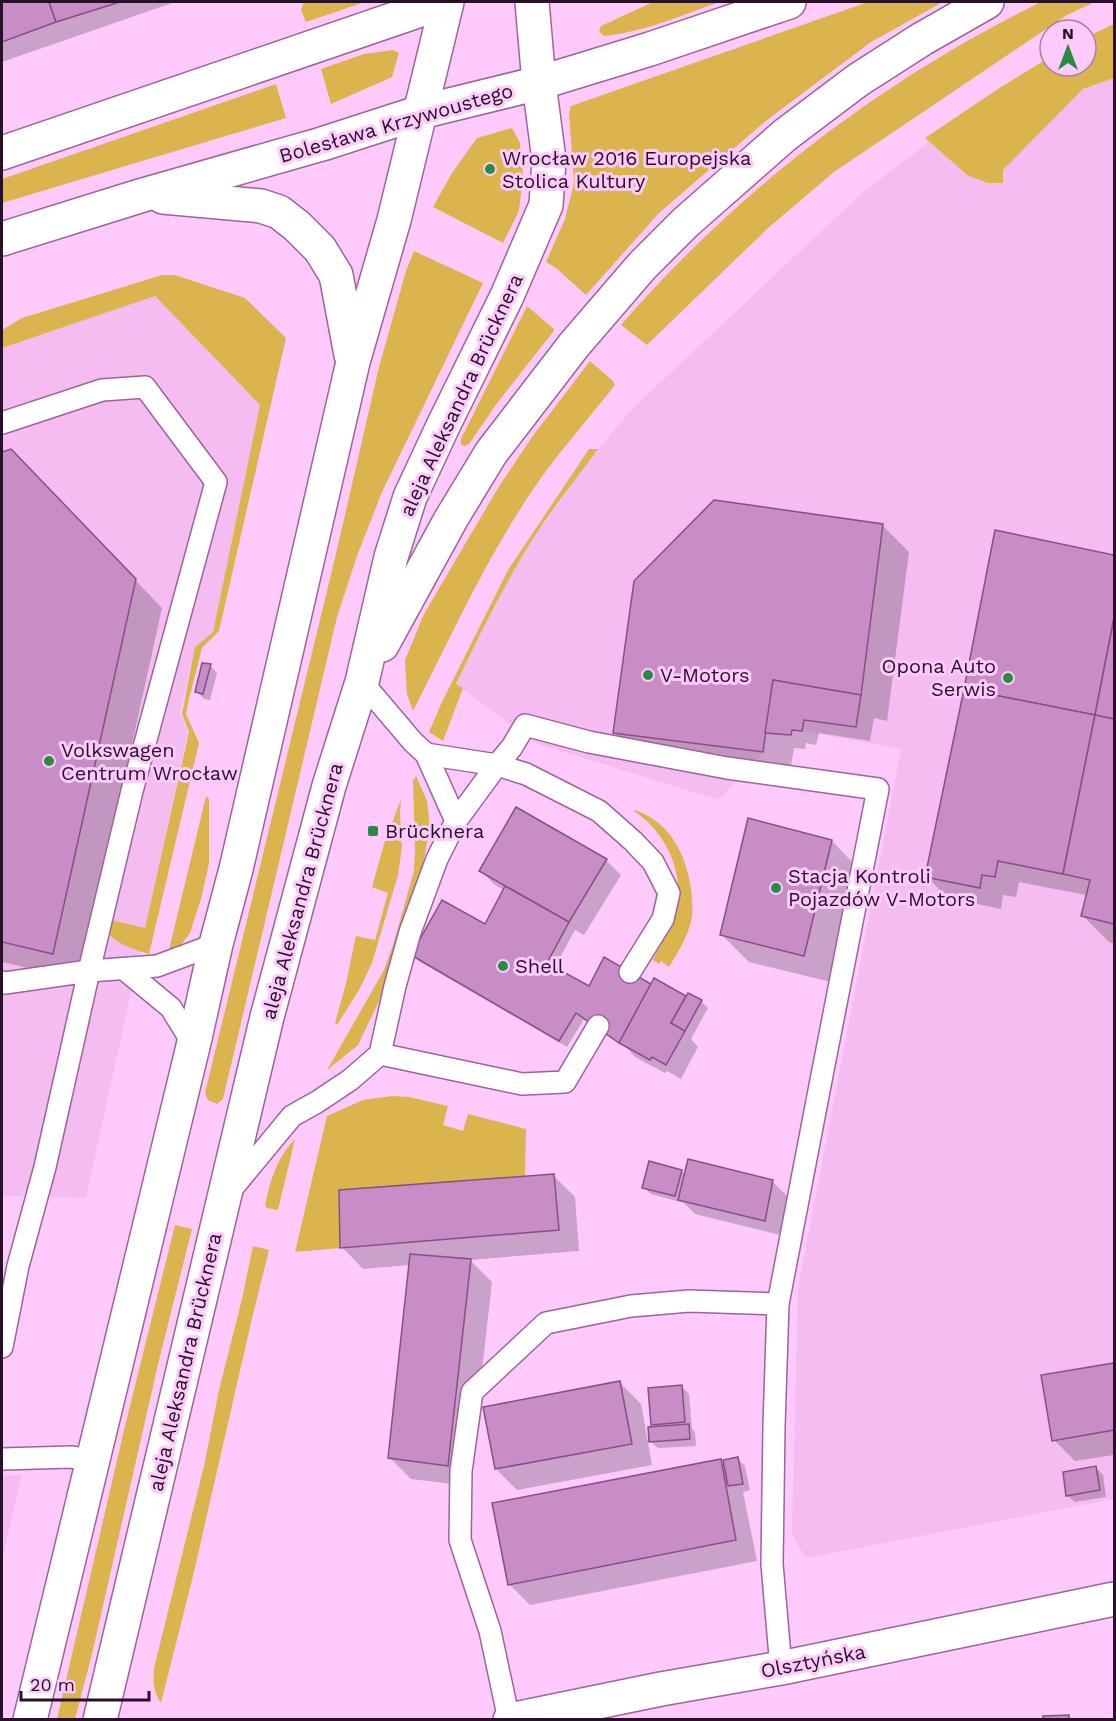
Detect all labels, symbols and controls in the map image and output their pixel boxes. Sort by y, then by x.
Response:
north arrow [1038,18,1098,78]
text: N [1062,24,1074,43]
street label: Bolesława Krzywoustego [276,78,516,168]
place label: Wrocław 2016 Europejska Stolica Kultury [502,146,751,193]
marker: Wrocław 2016 Europejska Stolica Kultury [483,162,497,176]
street label: aleja Aleksandra Brücknera [394,270,528,520]
place label: Opona Auto Serwis [882,654,996,701]
place label: V-Motors [660,663,749,687]
marker: V-Motors [641,668,655,682]
marker: Opona Auto Serwis [1001,671,1015,685]
place label: Volkswagen Centrum Wrocław [61,738,238,785]
marker: Volkswagen Centrum Wrocław [42,754,56,768]
street label: aleja Aleksandra Brücknera [256,760,348,1022]
place label: Brücknera [385,819,484,843]
marker: Brücknera [366,824,380,838]
place label: Stacja Kontroli Pojazdów V-Motors [788,864,975,911]
marker: Stacja Kontroli Pojazdów V-Motors [769,881,783,895]
place label: Shell [515,954,564,978]
marker: Shell [496,959,510,973]
street label: aleja Aleksandra Brücknera [144,1230,226,1494]
street label: Olsztyńska [758,1639,868,1683]
scale bar [21,1664,148,1702]
text: 20 m [30,1674,75,1695]

